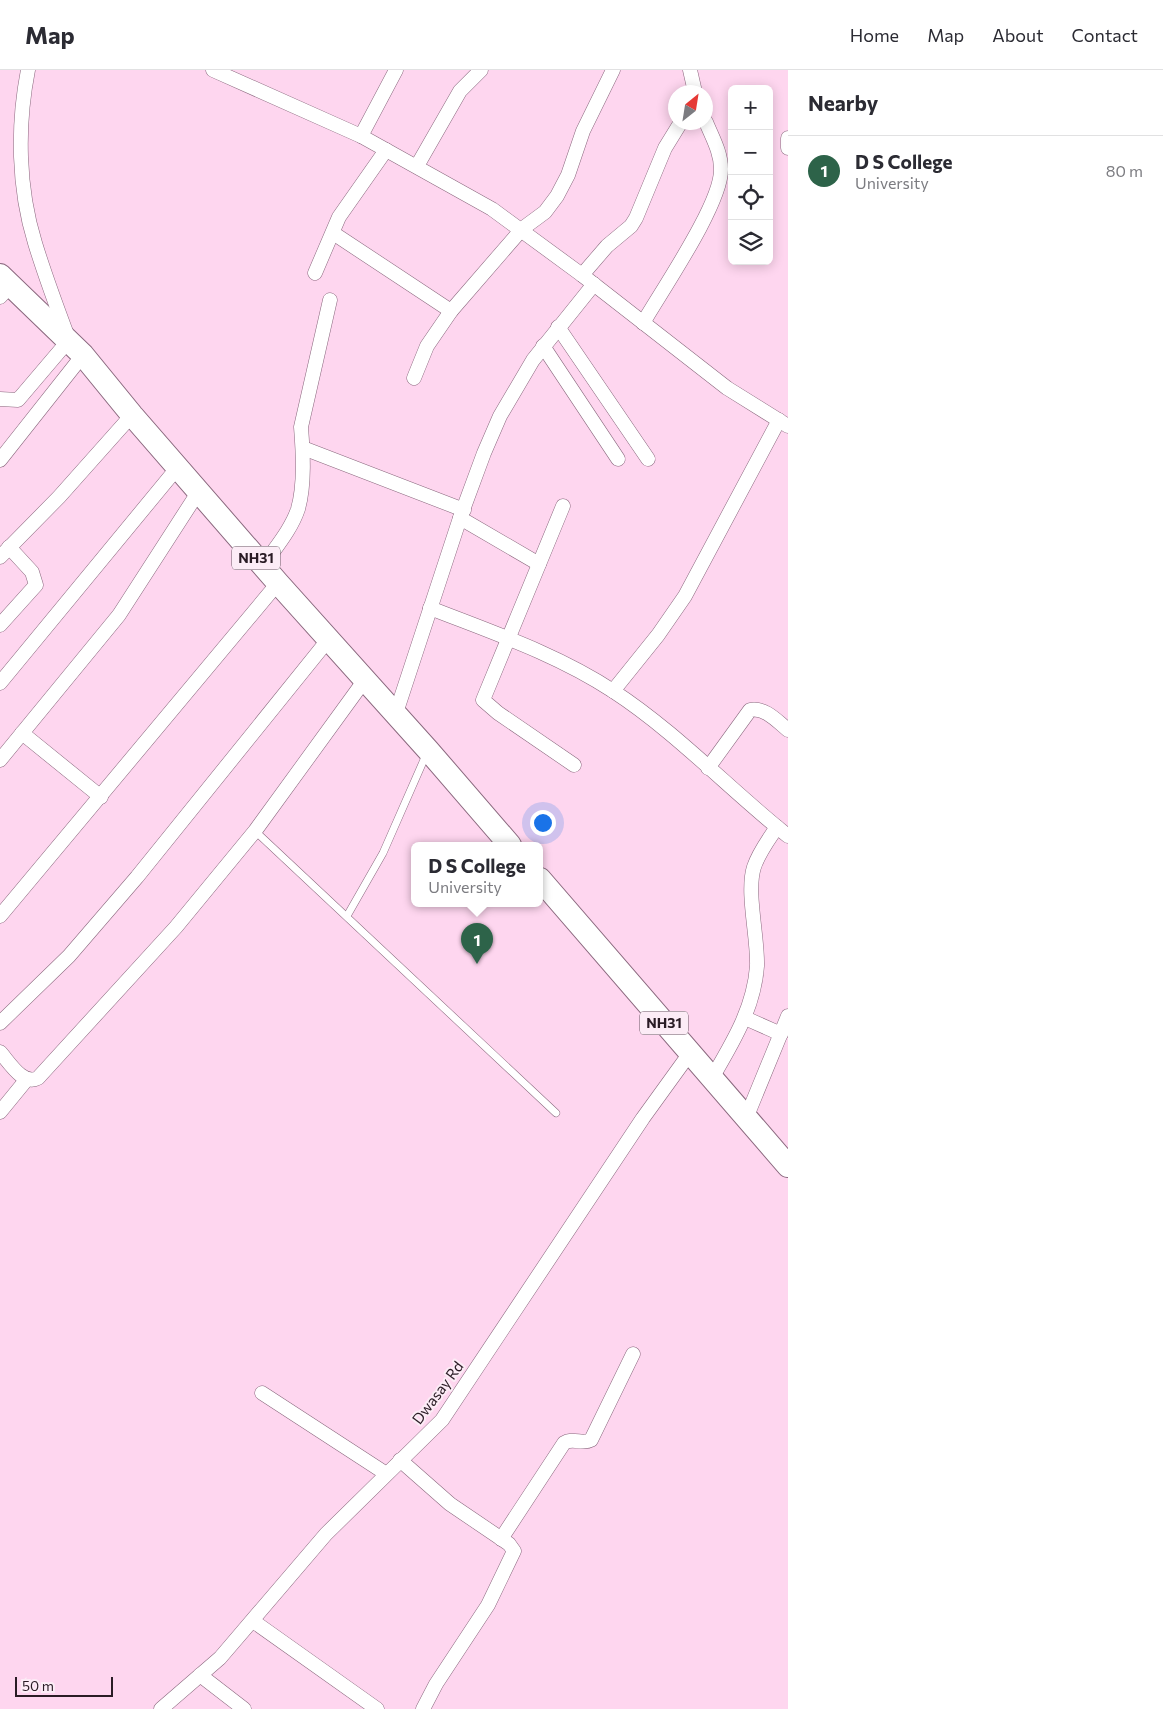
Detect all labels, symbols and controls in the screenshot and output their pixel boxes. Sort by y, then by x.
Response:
text: Map [25,20,75,49]
text: Home [850,24,899,46]
text: Map [927,24,964,46]
text: About [992,24,1044,46]
text: Contact [1072,24,1138,46]
north arrow [668,85,713,130]
map controls [728,85,773,265]
button: + [728,85,773,130]
text: Nearby [808,90,878,115]
button: − [728,130,773,175]
text: D S College [855,150,953,173]
text: 1 [820,161,828,180]
text: 80 m [1106,161,1143,180]
text: University [855,173,929,192]
button: locate [728,175,773,220]
button: layers [728,220,773,265]
road number: NH31 [232,546,280,569]
your location [530,810,556,836]
popup [411,842,543,907]
text: D S College [428,854,526,877]
text: University [428,877,502,896]
pin: 1 [461,923,493,964]
road number: NH31 [640,1011,688,1034]
street label: Dwasay Rd [408,1357,467,1427]
scale bar [15,1674,112,1697]
text: 50 m [22,1677,54,1694]

